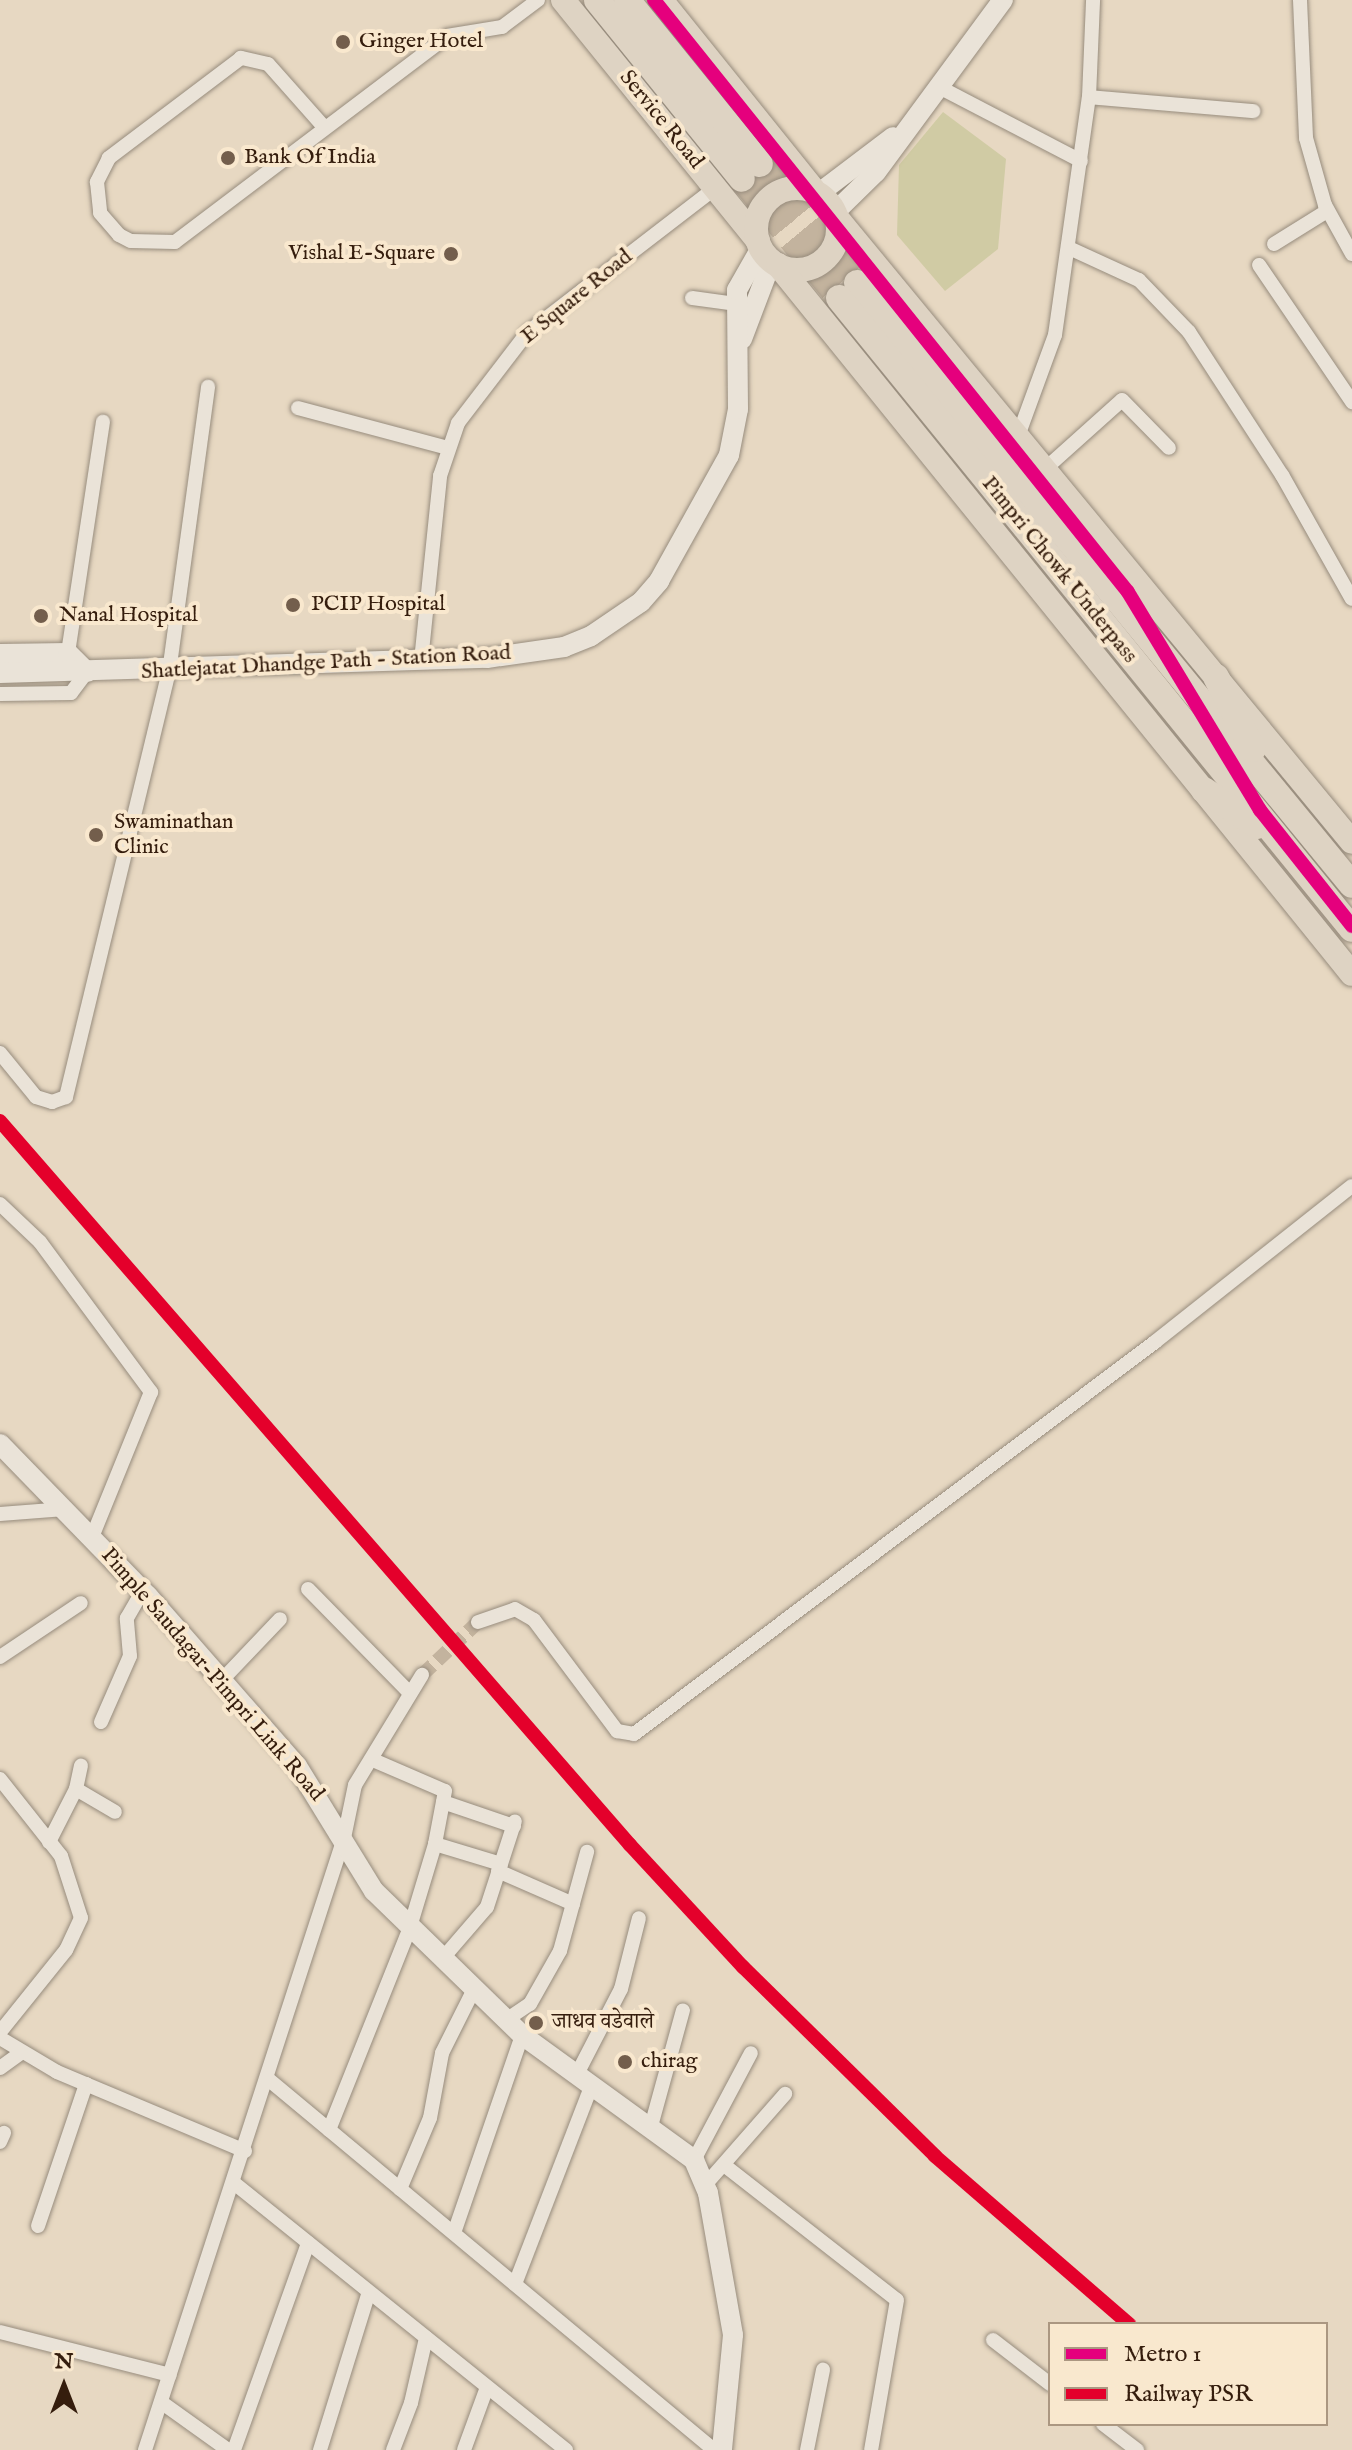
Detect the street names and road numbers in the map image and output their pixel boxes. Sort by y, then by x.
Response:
street label: Service Road [613,65,709,175]
street label: E Square Road [516,244,638,350]
street label: Pimpri Chowk Underpass [976,471,1142,669]
street label: Shatlejatat Dhandge Path - Station Road [140,640,512,686]
street label: Pimple Saudagar-Pimpri Link Road [95,1543,329,1807]

